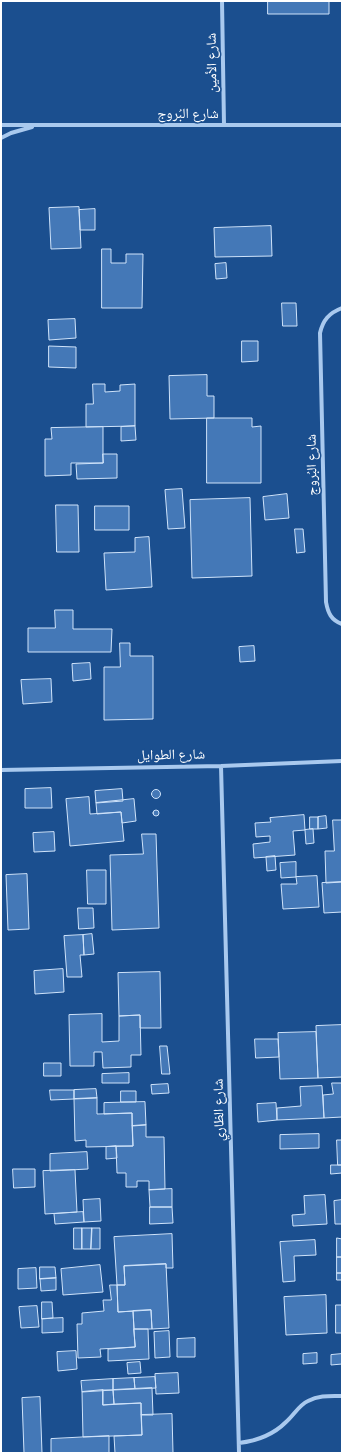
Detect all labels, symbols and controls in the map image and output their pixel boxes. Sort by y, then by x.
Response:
street label: شارع الأمين [203,33,221,93]
street label: شارع البُروج [157,106,219,122]
street label: شارع البُروج [303,434,321,496]
street label: شارع الطوايل [137,746,205,764]
street label: شارع الظاري [210,1078,228,1142]

